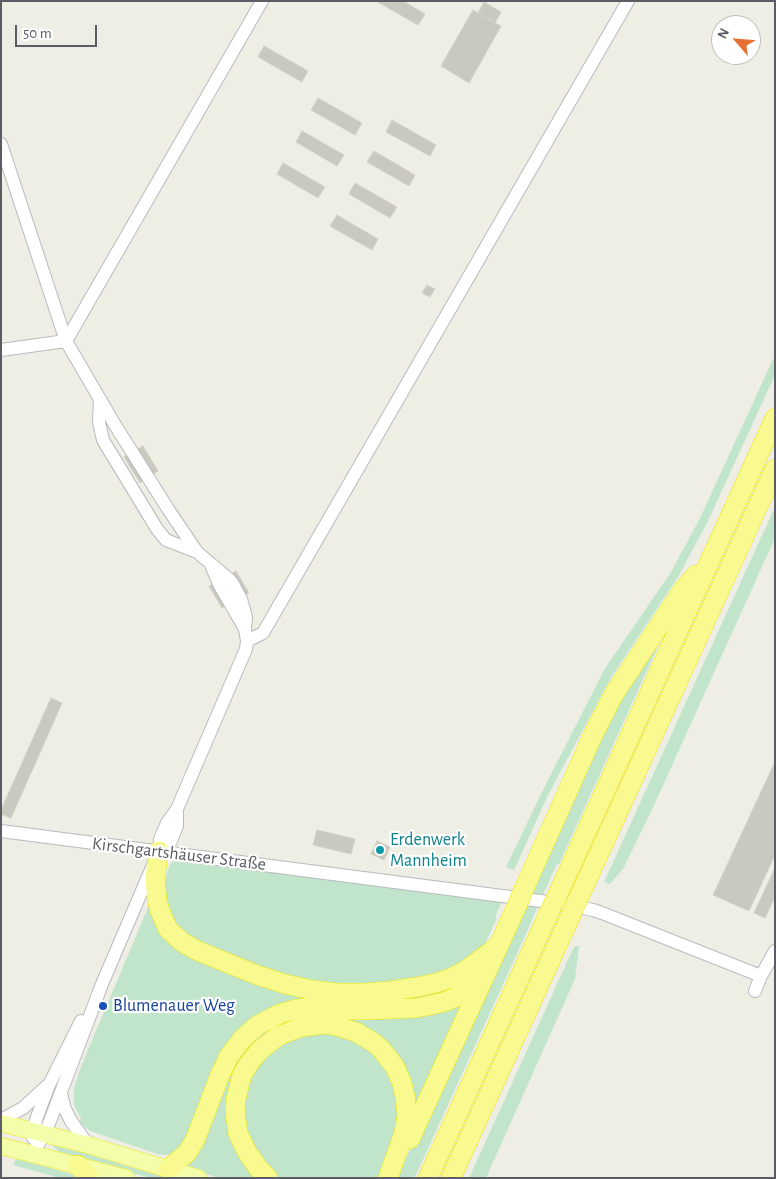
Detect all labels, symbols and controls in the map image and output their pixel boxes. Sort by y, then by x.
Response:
scale bar [18,15,100,47]
north arrow [711,15,761,65]
text: 50 m [23,26,52,41]
text: N [715,26,732,41]
place label: Erdenwerk Mannheim [390,829,467,872]
street label: Kirschgartshäuser Straße [91,833,267,875]
marker: Erdenwerk Mannheim [374,844,386,856]
place label: Blumenauer Weg [113,995,235,1017]
marker: Blumenauer Weg [97,1000,109,1012]

